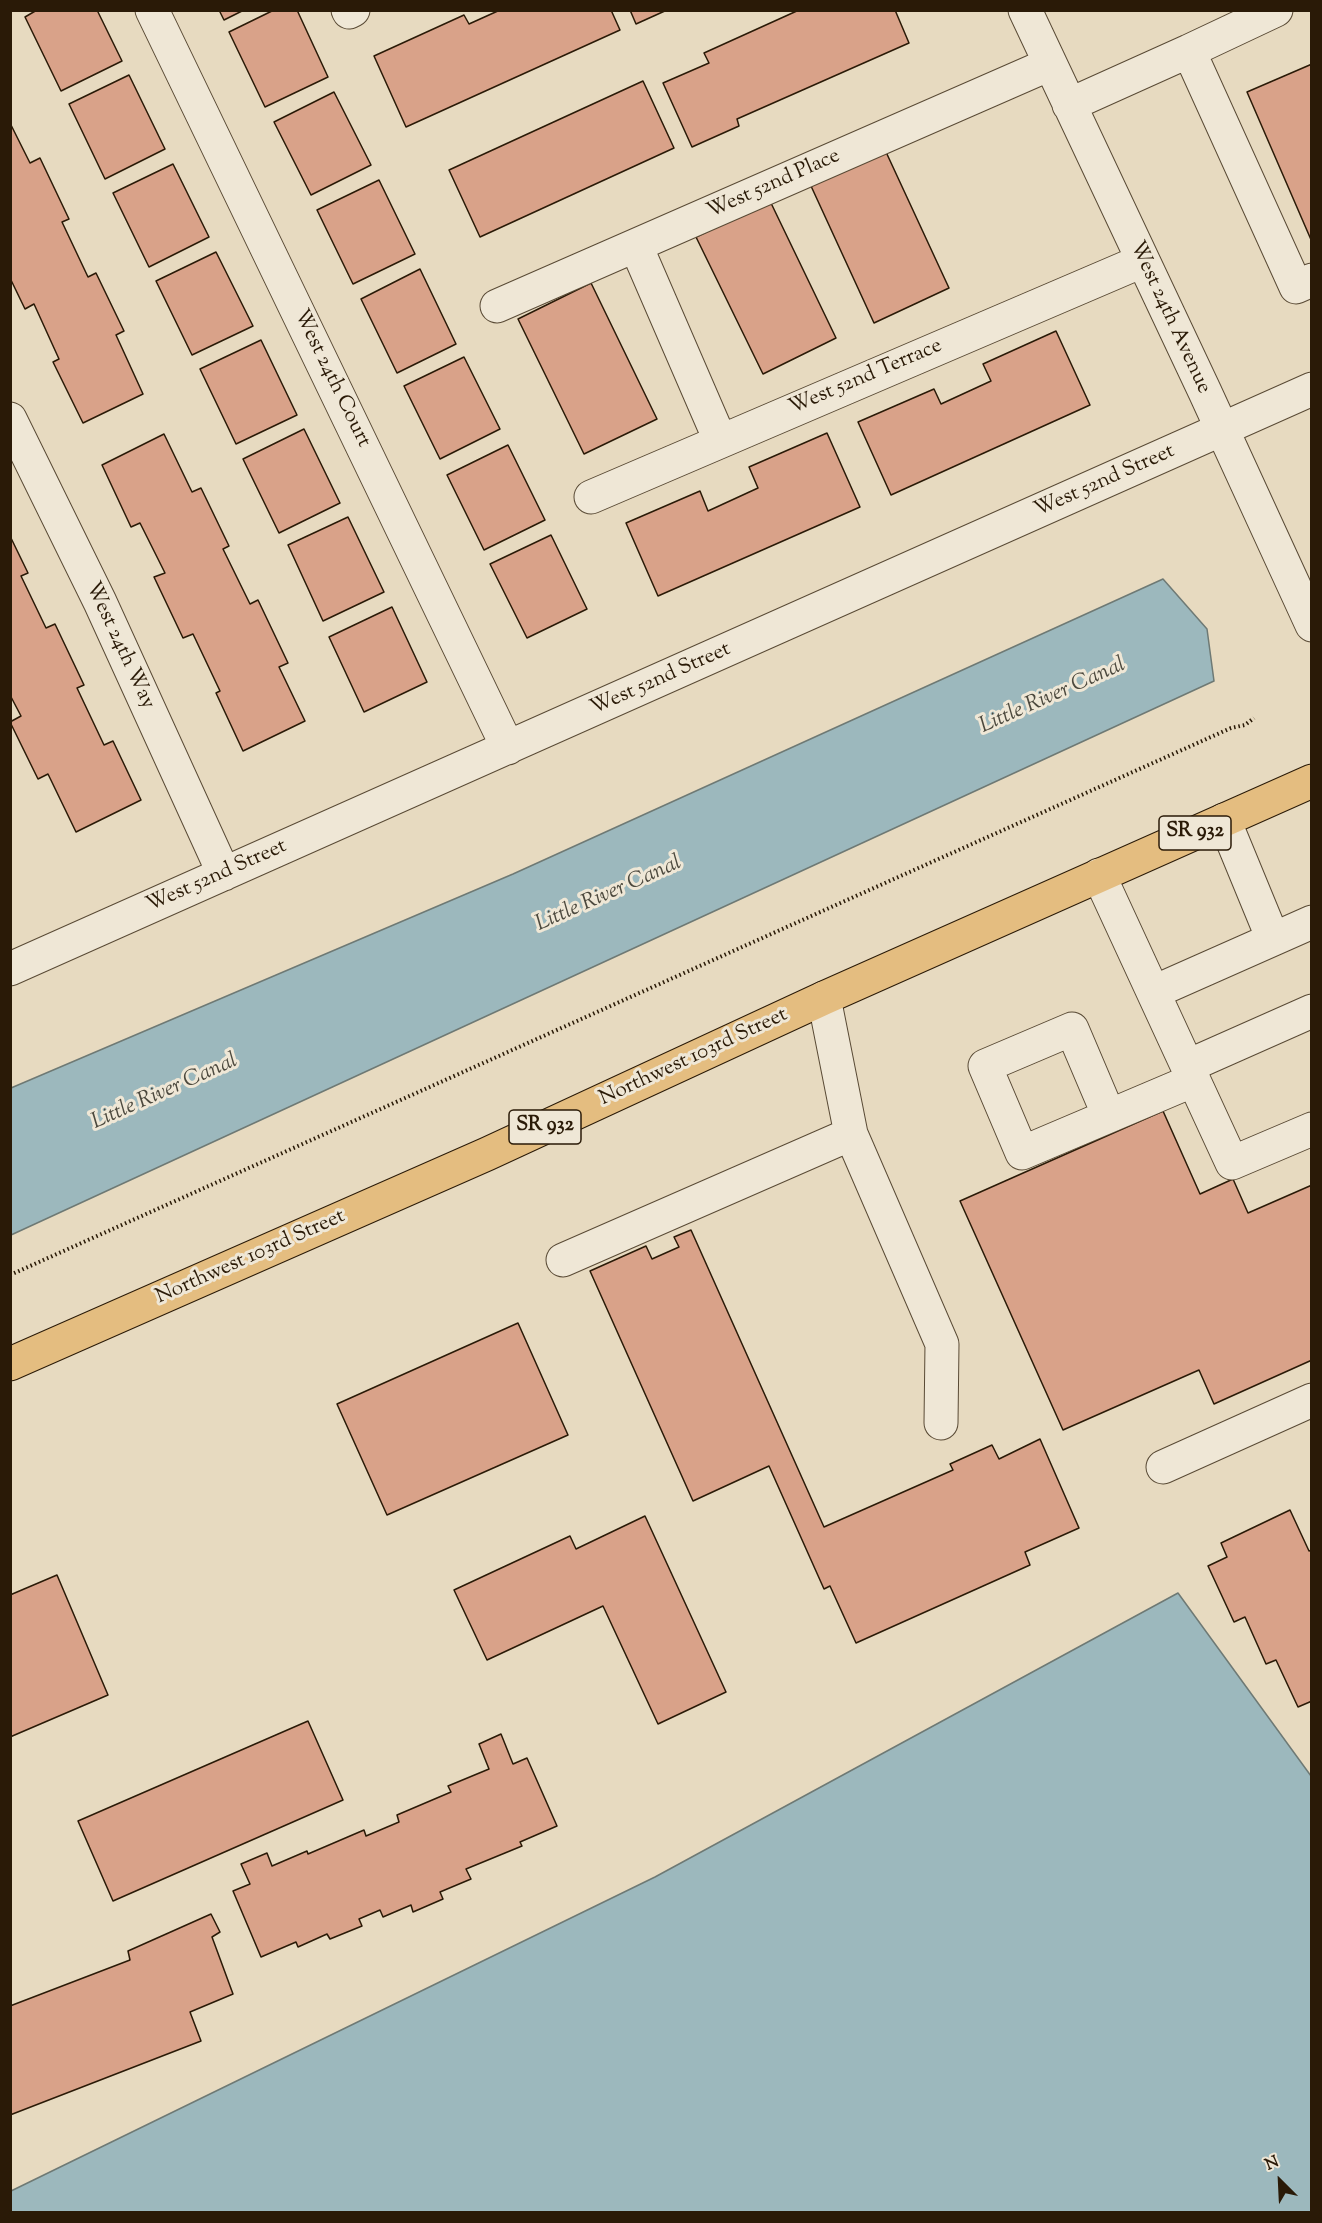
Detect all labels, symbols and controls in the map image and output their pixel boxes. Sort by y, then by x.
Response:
street label: West 52nd Place [704,144,844,226]
street label: West 24th Avenue [1123,238,1215,398]
street label: West 24th Court [287,306,375,452]
street label: West 52nd Terrace [786,334,946,422]
street label: West 52nd Street [1031,440,1179,524]
street label: West 24th Way [79,579,159,713]
street label: West 52nd Street [587,638,735,722]
water label: Little River Canal [976,653,1130,741]
road number: SR 932 [1159,816,1231,850]
street label: West 52nd Street [143,835,291,919]
water label: Little River Canal [532,851,686,939]
street label: Northwest 103rd Street [596,1003,792,1113]
water label: Little River Canal [88,1049,242,1137]
road number: SR 932 [509,1110,581,1144]
street label: Northwest 103rd Street [152,1205,350,1311]
north arrow [1250,2151,1310,2211]
text: N [1262,2151,1283,2177]

